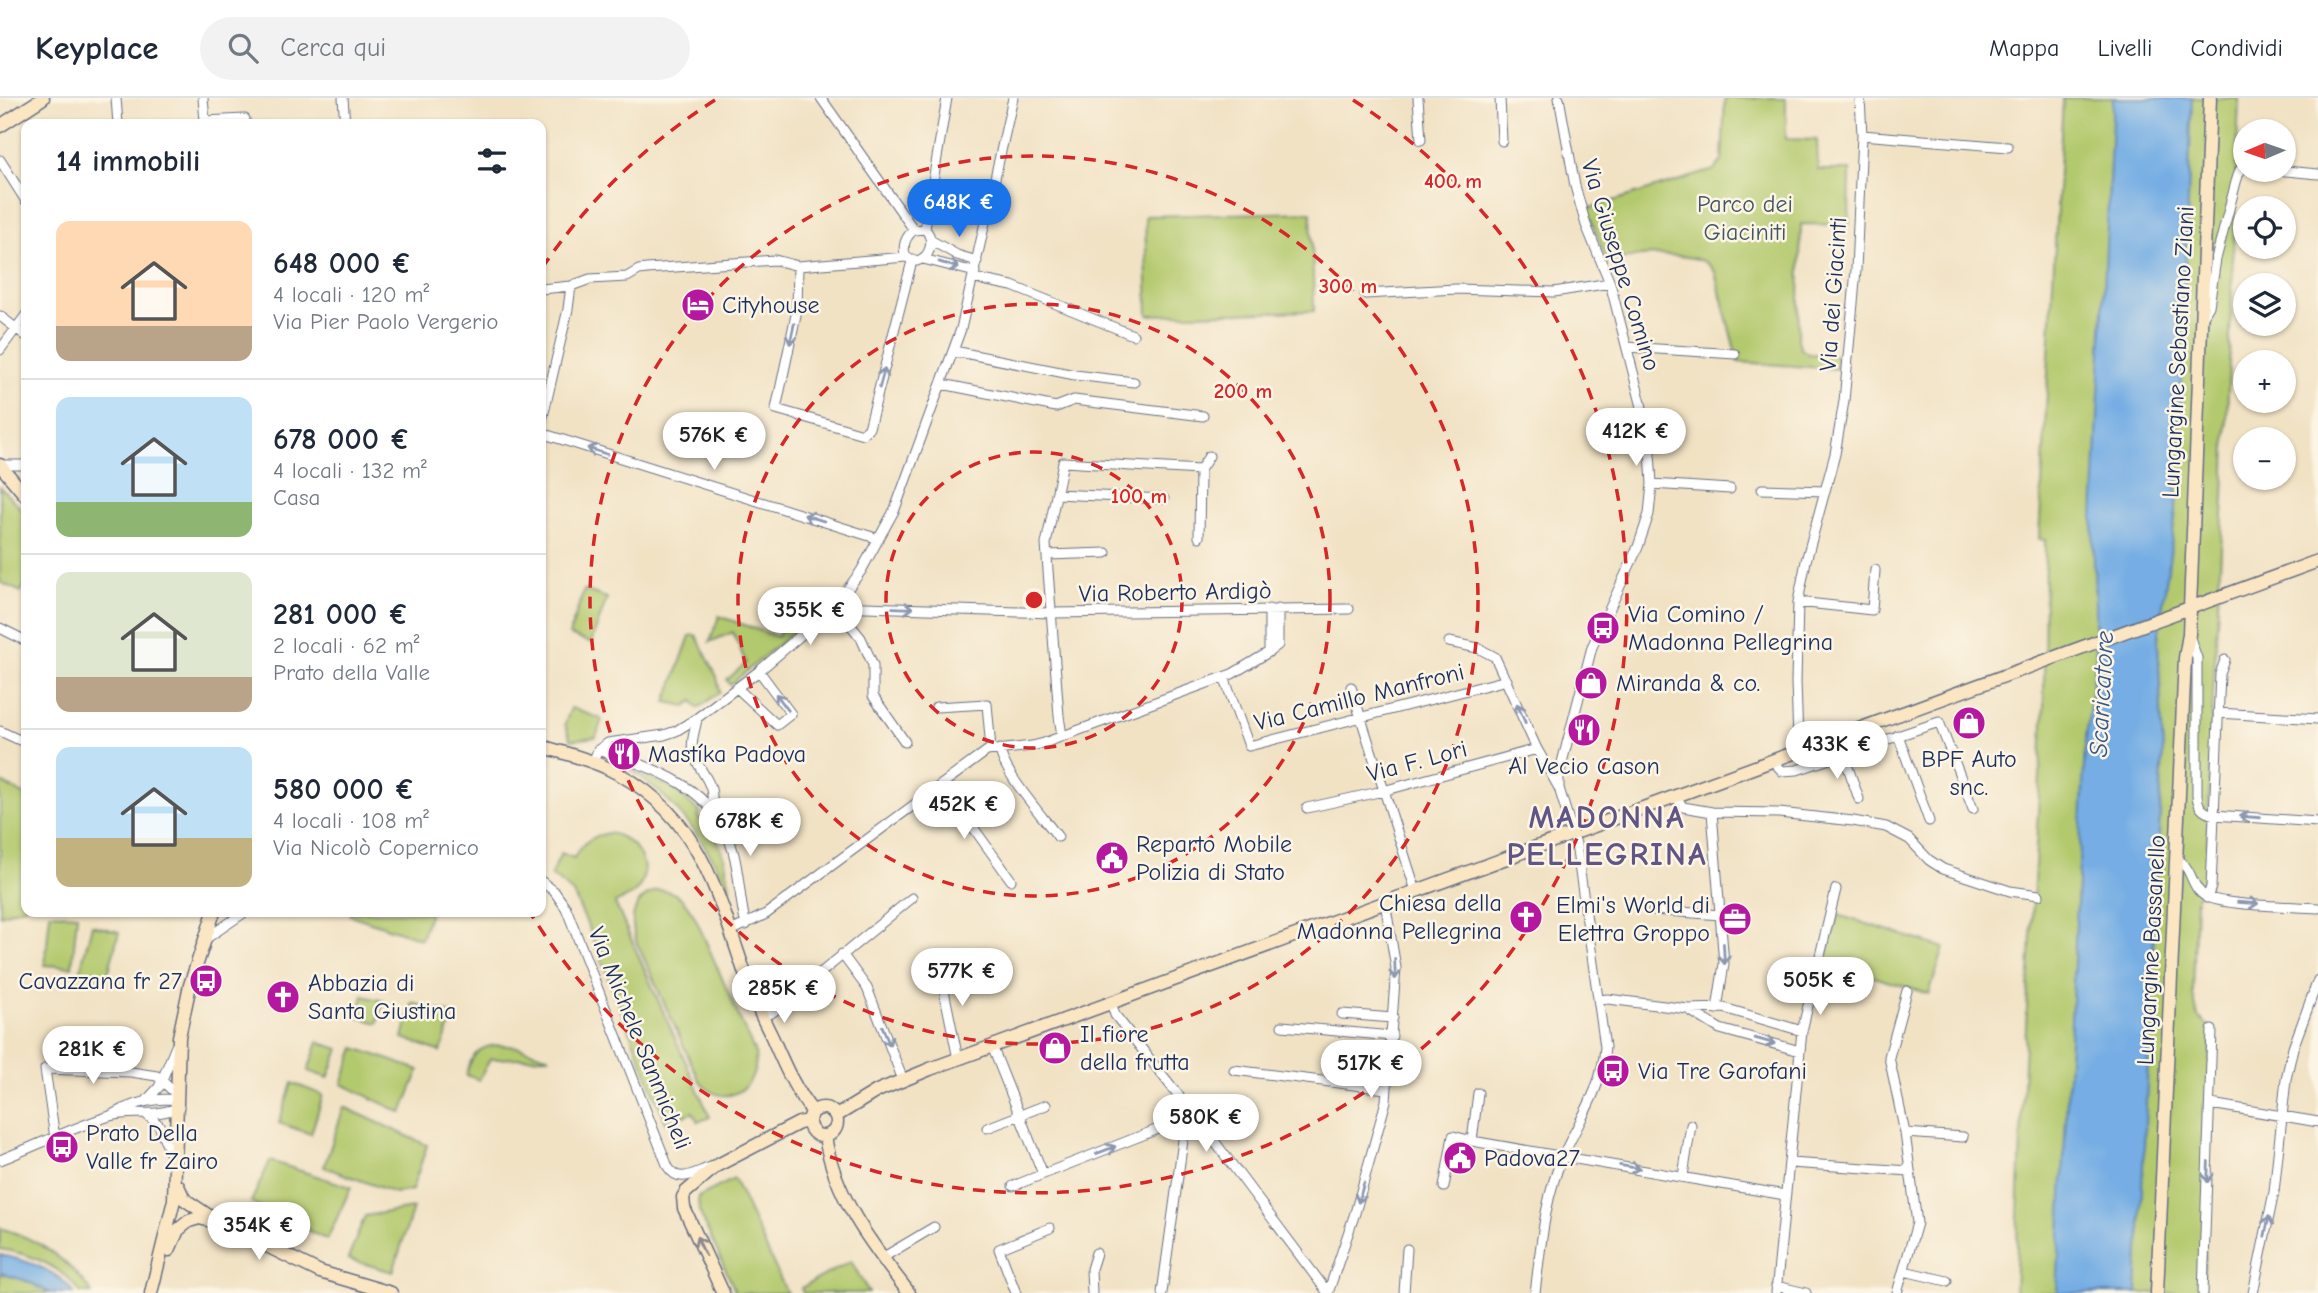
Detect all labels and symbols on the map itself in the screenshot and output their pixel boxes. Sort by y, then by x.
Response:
north arrow [2233,119,2296,182]
street label: Via Giuseppe Comino [1575,156,1667,374]
text: 400 m [1424,169,1482,193]
pin: 648K € [902,180,1016,239]
park label: Parco dei Giaciniti [1697,190,1793,246]
street label: Lungargine Sebastiano Ziani [2156,205,2200,499]
street label: Via dei Giacinti [1814,216,1852,372]
one-way arrow [937,260,959,273]
text: 300 m [1319,274,1377,298]
hotel icon: Cityhouse [679,286,717,324]
place label: Cityhouse [722,291,820,319]
one-way arrow [784,322,798,345]
one-way arrow [876,367,889,390]
text: 200 m [1214,379,1272,403]
pin: 412K € [1579,408,1693,468]
pin: 576K € [657,412,771,472]
one-way arrow [586,443,608,456]
text: 100 m [1111,484,1167,508]
one-way arrow [803,511,825,524]
street label: Via Roberto Ardigò [1078,576,1272,608]
pin: 355K € [753,588,867,647]
centre of rings [1022,588,1046,612]
place label: Via Comino / Madonna Pellegrina [1628,600,1833,656]
one-way arrow [891,602,914,615]
bus stop icon: Via Comino / Madonna Pellegrina [1584,609,1622,647]
water label: Scaricatore [2084,630,2120,758]
street label: Via Camillo Manfroni [1251,657,1467,737]
shop icon: Miranda & co. [1572,664,1610,702]
place label: Miranda & co. [1616,669,1760,697]
one-way arrow [775,692,790,711]
one-way arrow [1514,703,1527,724]
shop icon: BPF Auto snc. [1950,704,1988,742]
restaurant icon: Al Vecio Cason [1565,711,1603,749]
pin: 433K € [1780,722,1894,781]
street label: Via F. Lori [1364,734,1470,788]
restaurant icon: Mastíka Padova [605,735,643,773]
place label: Mastíka Padova [648,740,806,768]
place label: BPF Auto snc. [1921,745,2017,801]
place label: Al Vecio Cason [1508,752,1660,780]
pin: 452K € [907,782,1021,841]
pin: 678K € [693,798,807,858]
district label: MADONNA PELLEGRINA [1506,799,1708,873]
one-way arrow [2239,811,2262,824]
place label: Reparto Mobile Polizia di Stato [1136,830,1292,886]
street label: Lungargine Bassanello [2131,834,2171,1066]
public building icon: Reparto Mobile Polizia di Stato [1093,839,1131,877]
place label: Chiesa della Madonna Pellegrina [1297,889,1502,945]
place label: Elmi's World di Elettra Groppo [1556,891,1710,947]
one-way arrow [2236,897,2259,910]
church icon: Chiesa della Madonna Pellegrina [1507,898,1545,936]
office icon: Elmi's World di Elettra Groppo [1716,900,1754,938]
street label: Via Michele Sanmicheli [583,923,697,1153]
one-way arrow [1717,942,1730,965]
pin: 577K € [905,948,1019,1008]
one-way arrow [1388,957,1401,980]
pin: 505K € [1763,958,1877,1017]
bus stop icon: Cavazzana fr 27 [187,962,225,1000]
pin: 285K € [727,965,841,1025]
place label: Cavazzana fr 27 [19,967,182,995]
place label: Abbazia di Santa Giustina [308,969,456,1025]
church icon: Abbazia di Santa Giustina [264,978,302,1016]
place label: Il fiore della frutta [1080,1020,1190,1076]
one-way arrow [880,1024,893,1046]
pin: 281K € [36,1026,150,1086]
shop icon: Il fiore della frutta [1036,1029,1074,1067]
one-way arrow [1754,1036,1776,1049]
pin: 517K € [1314,1040,1428,1100]
bus stop icon: Via Tre Garofani [1594,1052,1632,1090]
place label: Via Tre Garofani [1638,1057,1807,1085]
pin: 580K € [1149,1094,1263,1154]
place label: Prato Della Valle fr Zairo [86,1119,218,1175]
bus stop icon: Prato Della Valle fr Zairo [43,1128,81,1166]
public building icon: Padova27 [1441,1139,1479,1177]
one-way arrow [1095,1142,1117,1155]
place label: Padova27 [1484,1144,1580,1172]
one-way arrow [2202,1160,2215,1183]
one-way arrow [1618,1161,1641,1174]
one-way arrow [1354,1181,1367,1204]
pin: 354K € [202,1202,316,1262]
one-way arrow [2260,1215,2274,1238]
one-way arrow [694,1236,708,1257]

